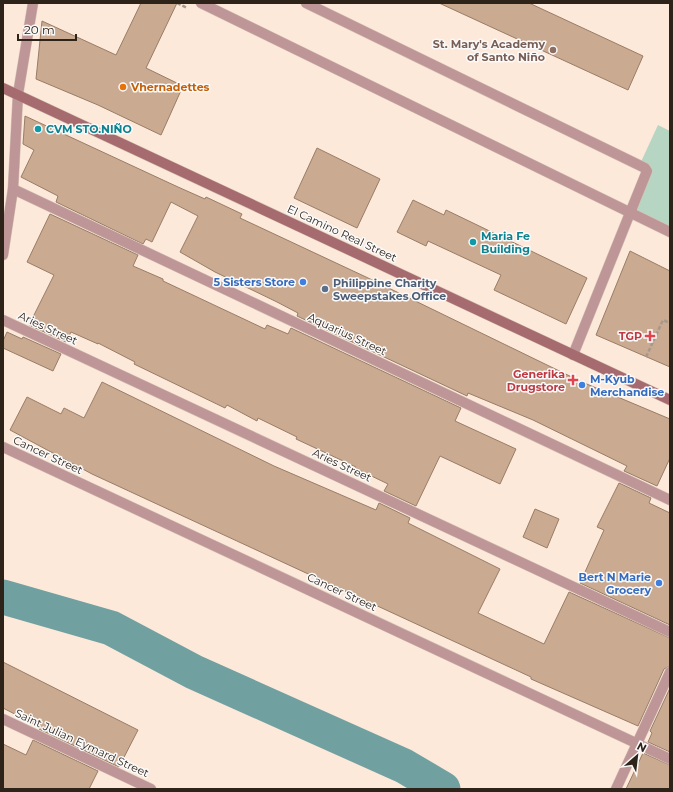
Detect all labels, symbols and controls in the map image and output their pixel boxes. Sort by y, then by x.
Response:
scale bar [18,16,76,42]
text: 20 m [24,22,55,37]
place label: St. Mary's Academy of Santo Niño [433,37,545,64]
marker: St. Mary's Academy of Santo Niño [548,45,558,55]
place label: Vhernadettes [130,80,210,94]
marker: Vhernadettes [118,82,128,92]
place label: CVM STO.NIÑO [46,122,132,136]
marker: CVM STO.NIÑO [33,124,43,134]
street label: El Camino Real Street [285,201,399,265]
place label: Maria Fe Building [481,229,530,256]
marker: Maria Fe Building [468,237,478,247]
place label: 5 Sisters Store [214,275,295,289]
place label: Philippine Charity Sweepstakes Office [333,276,446,303]
marker: 5 Sisters Store [298,277,308,287]
marker: Philippine Charity Sweepstakes Office [320,284,330,294]
street label: Aries Street [16,308,80,348]
street label: Aquarius Street [305,310,389,359]
place label: TGP [619,329,642,343]
marker: TGP [645,331,655,341]
place label: Generika Drugstore [507,367,565,394]
place label: M-Kyub Merchandise [590,372,664,399]
marker: Generika Drugstore [568,375,578,385]
marker: M-Kyub Merchandise [577,380,587,390]
street label: Cancer Street [11,433,85,477]
street label: Aries Street [310,445,374,485]
street label: Cancer Street [305,570,379,614]
place label: Bert N Marie Grocery [579,570,651,597]
marker: Bert N Marie Grocery [654,578,664,588]
street label: Saint Julian Eymard Street [13,706,152,780]
north arrow [617,736,657,776]
text: N [634,739,649,755]

